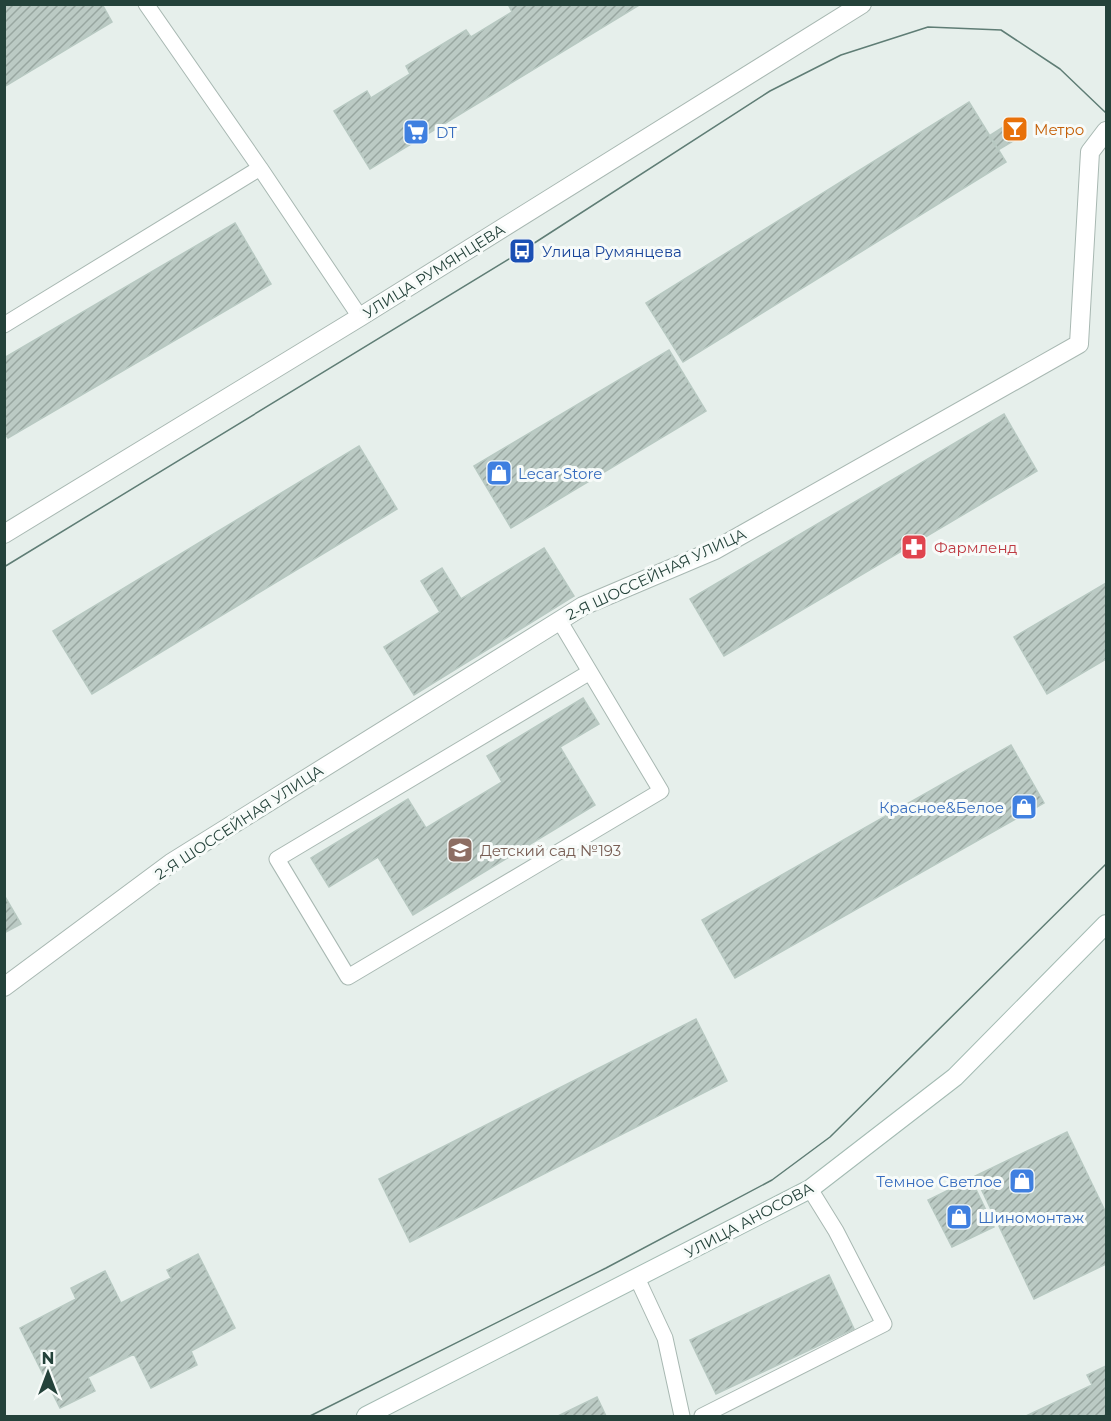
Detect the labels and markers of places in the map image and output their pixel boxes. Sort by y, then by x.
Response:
bar icon: Метро [1000,114,1030,144]
supermarket icon: DT [401,117,431,147]
place label: Метро [1034,120,1084,139]
place label: DT [436,123,457,142]
bus stop icon: Улица Румянцева [507,236,537,266]
place label: Улица Румянцева [542,242,682,261]
shop icon: Lecar Store [484,458,514,488]
place label: Lecar Store [518,464,602,483]
pharmacy icon: Фармленд [899,532,929,562]
place label: Фармленд [934,538,1018,557]
shop icon: Красное&Белое [1009,792,1039,822]
place label: Красное&Белое [879,798,1004,817]
school or university icon: Детский сад №193 [445,835,475,865]
place label: Детский сад №193 [480,841,621,860]
shop icon: Темное Светлое [1007,1166,1037,1196]
place label: Темное Светлое [876,1172,1002,1191]
shop icon: Шиномонтаж [944,1202,974,1232]
place label: Шиномонтаж [978,1208,1085,1227]

